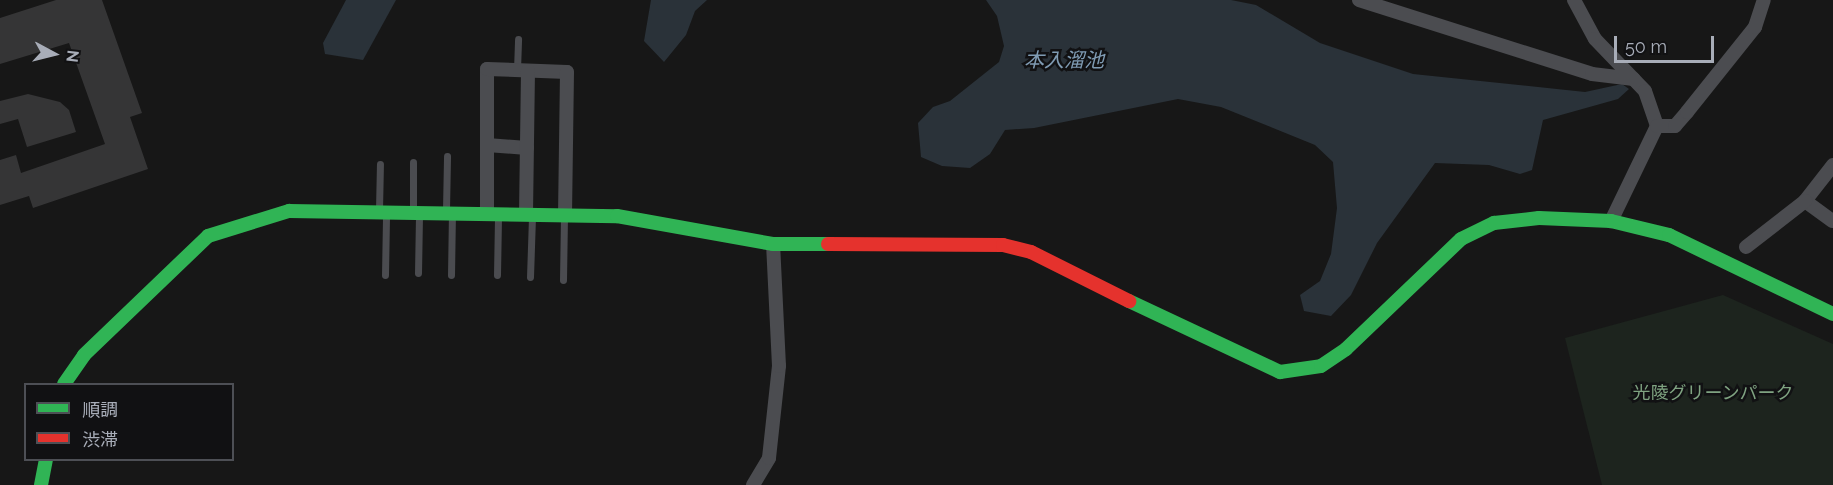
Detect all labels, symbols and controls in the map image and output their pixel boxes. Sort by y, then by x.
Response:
north arrow [24,24,84,84]
scale bar [1617,24,1718,62]
text: 50 m [1625,36,1667,57]
water label: 本入溜池 [1024,48,1104,72]
text: N [62,49,83,63]
park label: 光陵グリーンパーク [1632,382,1794,404]
legend [24,383,234,461]
text: 順調 [82,399,118,420]
text: 渋滞 [82,429,118,450]

